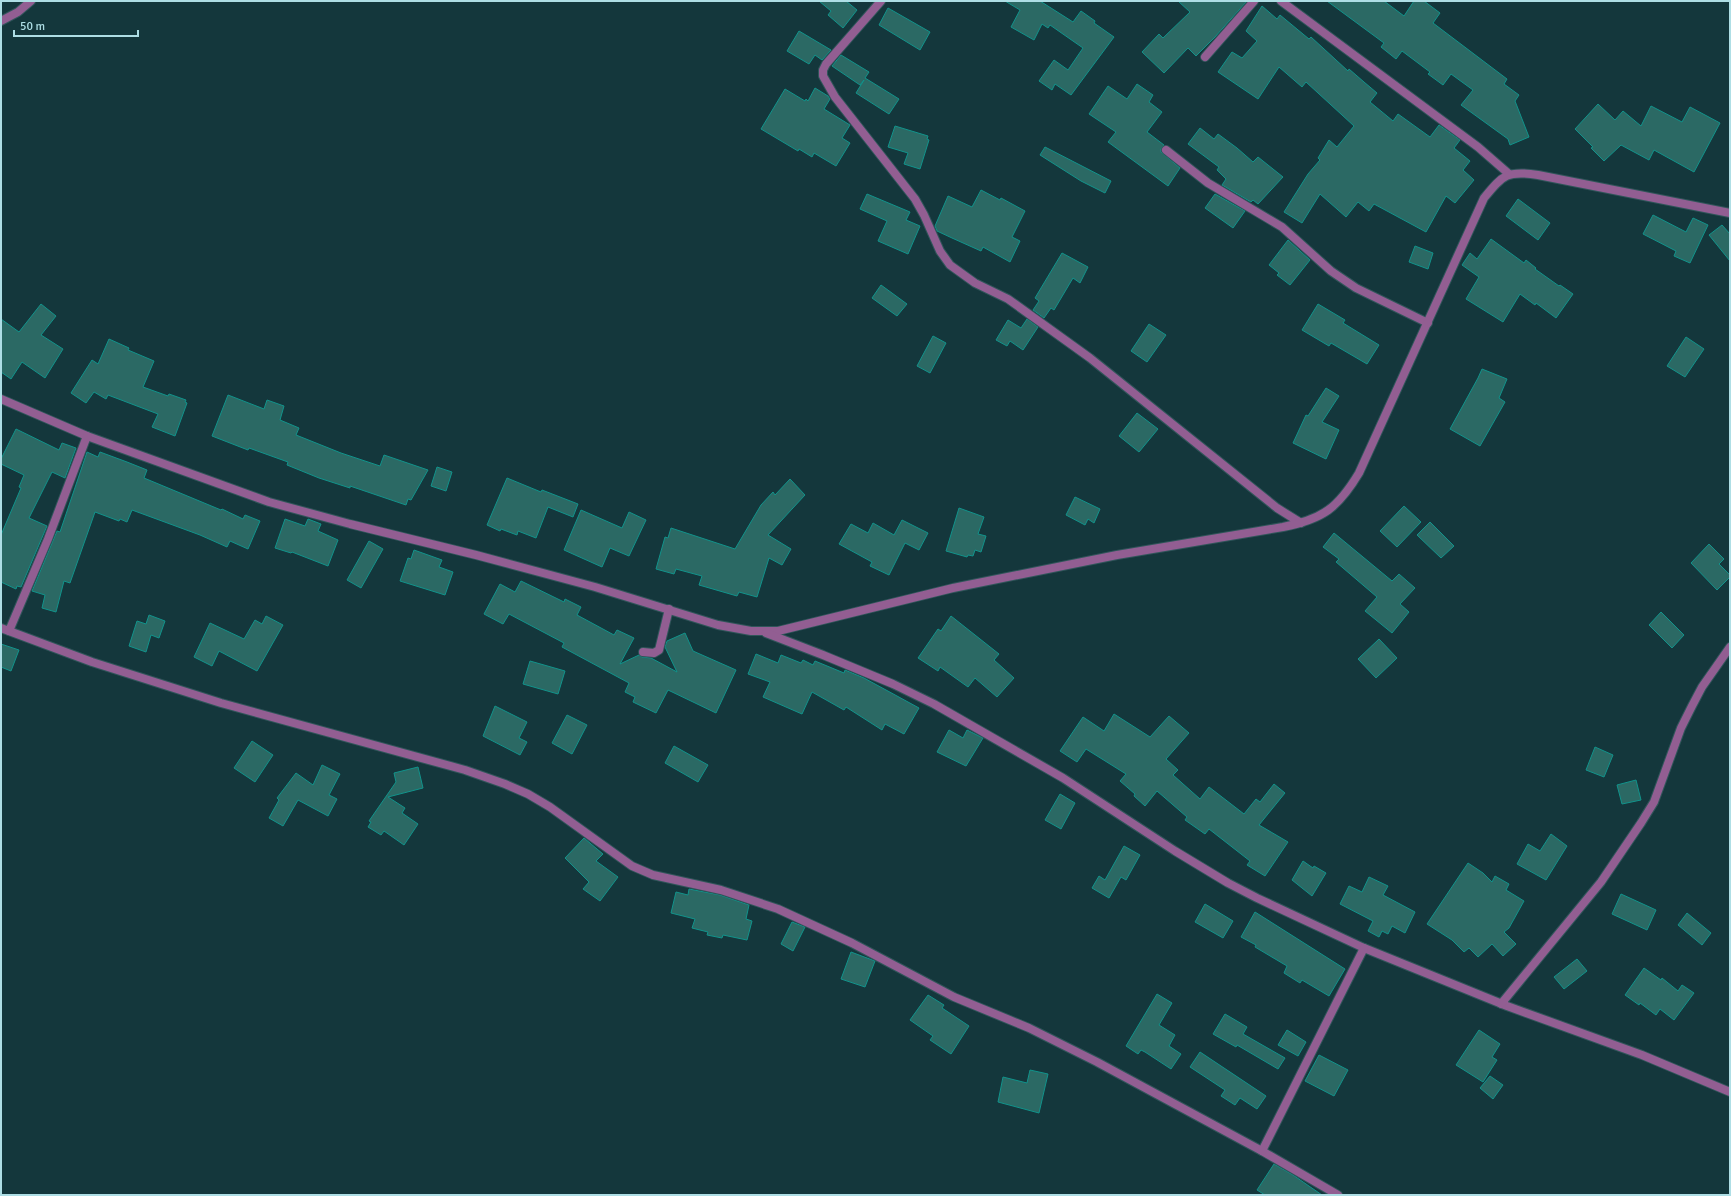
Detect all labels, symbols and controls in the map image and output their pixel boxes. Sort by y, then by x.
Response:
scale bar [14,12,138,38]
text: 50 m [20,19,45,34]

